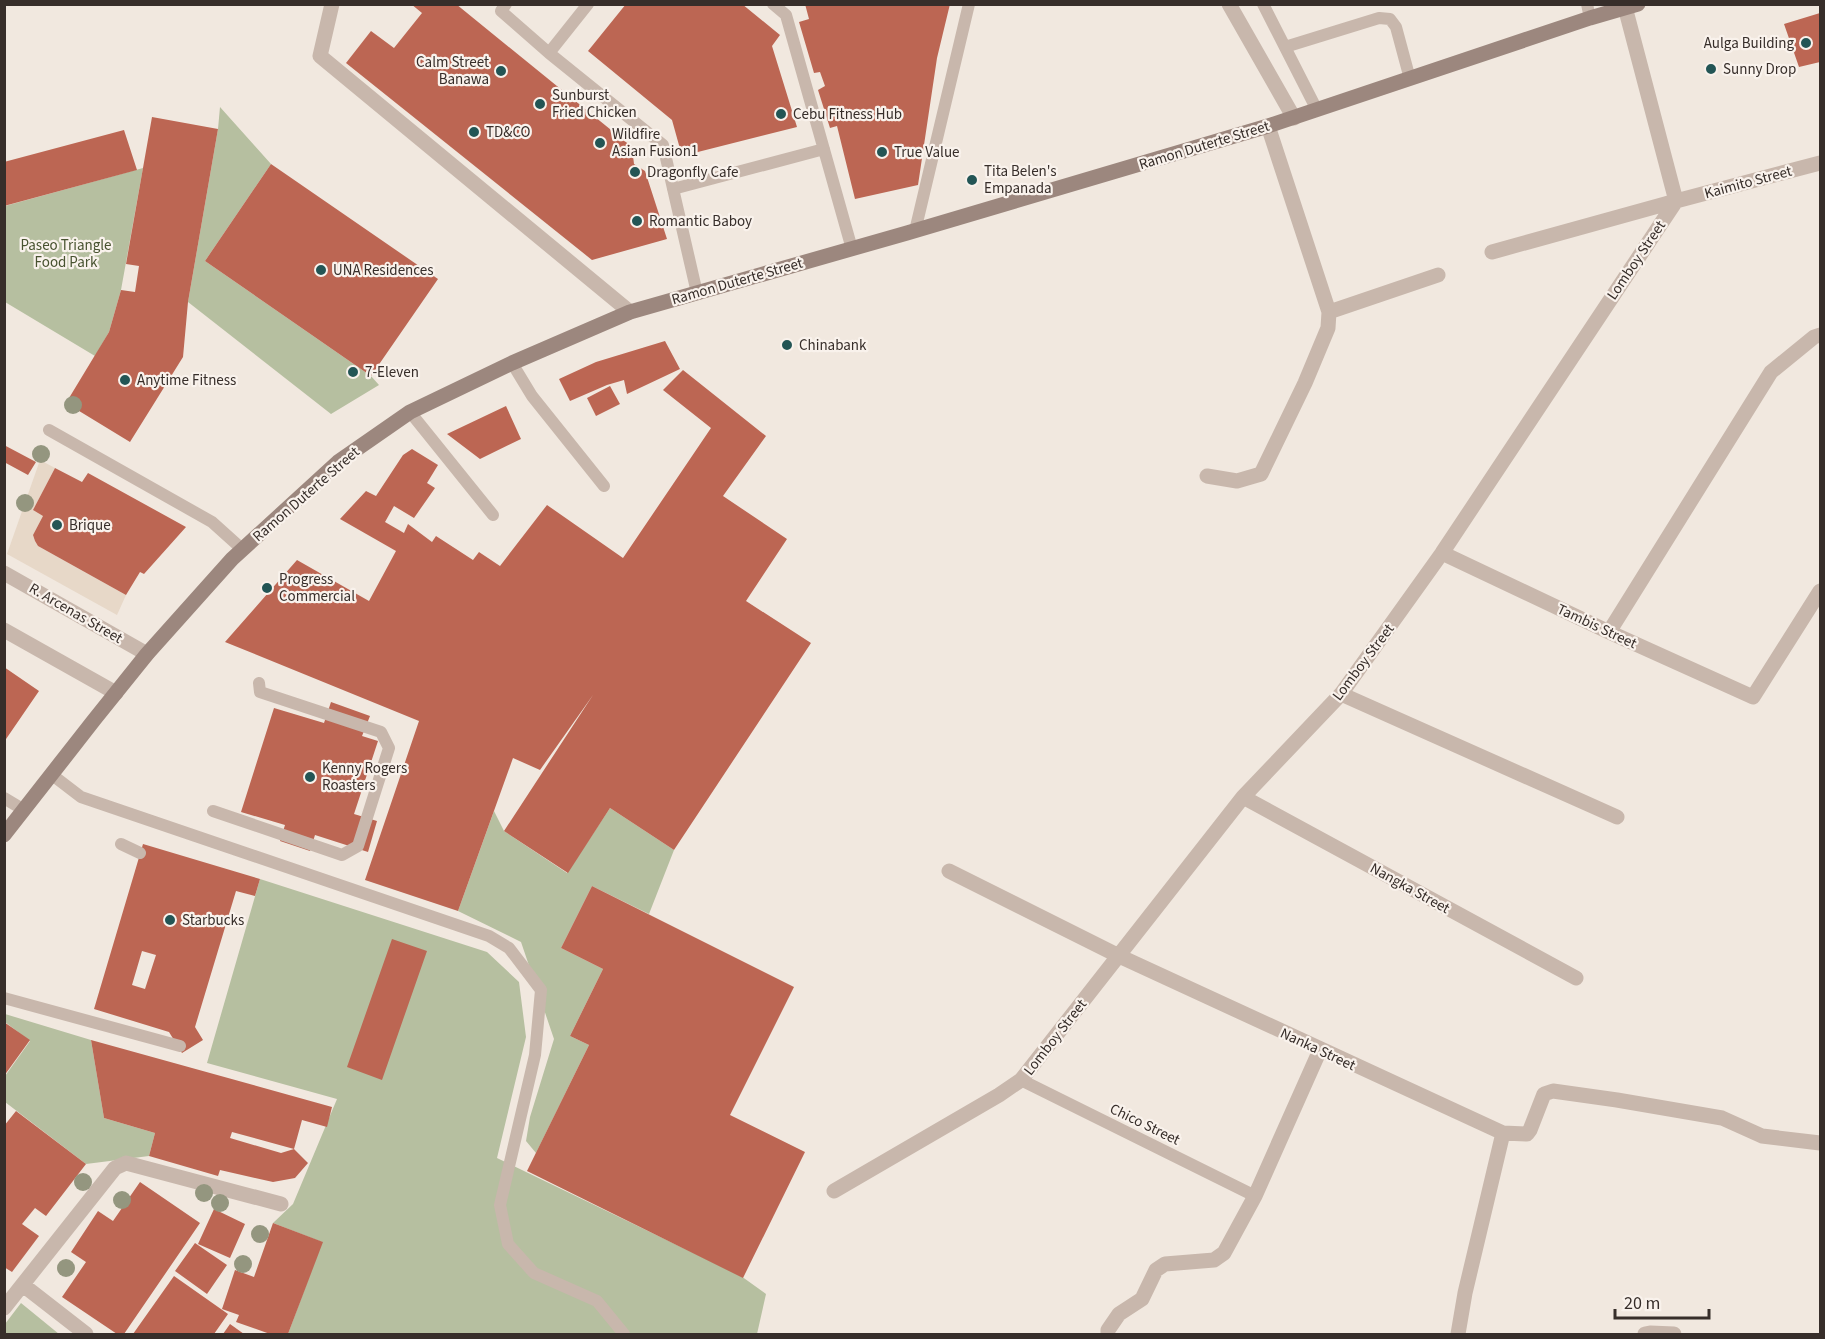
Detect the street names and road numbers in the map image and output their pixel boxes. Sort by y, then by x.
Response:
street label: Ramon Duterte Street [1136,116,1272,175]
street label: Kaimito Street [1702,161,1794,204]
street label: Lomboy Street [1602,216,1671,304]
street label: Ramon Duterte Street [669,253,805,310]
street label: Ramon Duterte Street [248,442,364,547]
street label: R. Arcenas Street [25,578,127,649]
street label: Tambis Street [1553,599,1640,654]
street label: Lomboy Street [1327,619,1399,705]
street label: Nangka Street [1366,858,1454,919]
street label: Lomboy Street [1019,995,1092,1080]
street label: Nanka Street [1277,1023,1359,1076]
street label: Chico Street [1106,1098,1183,1150]

